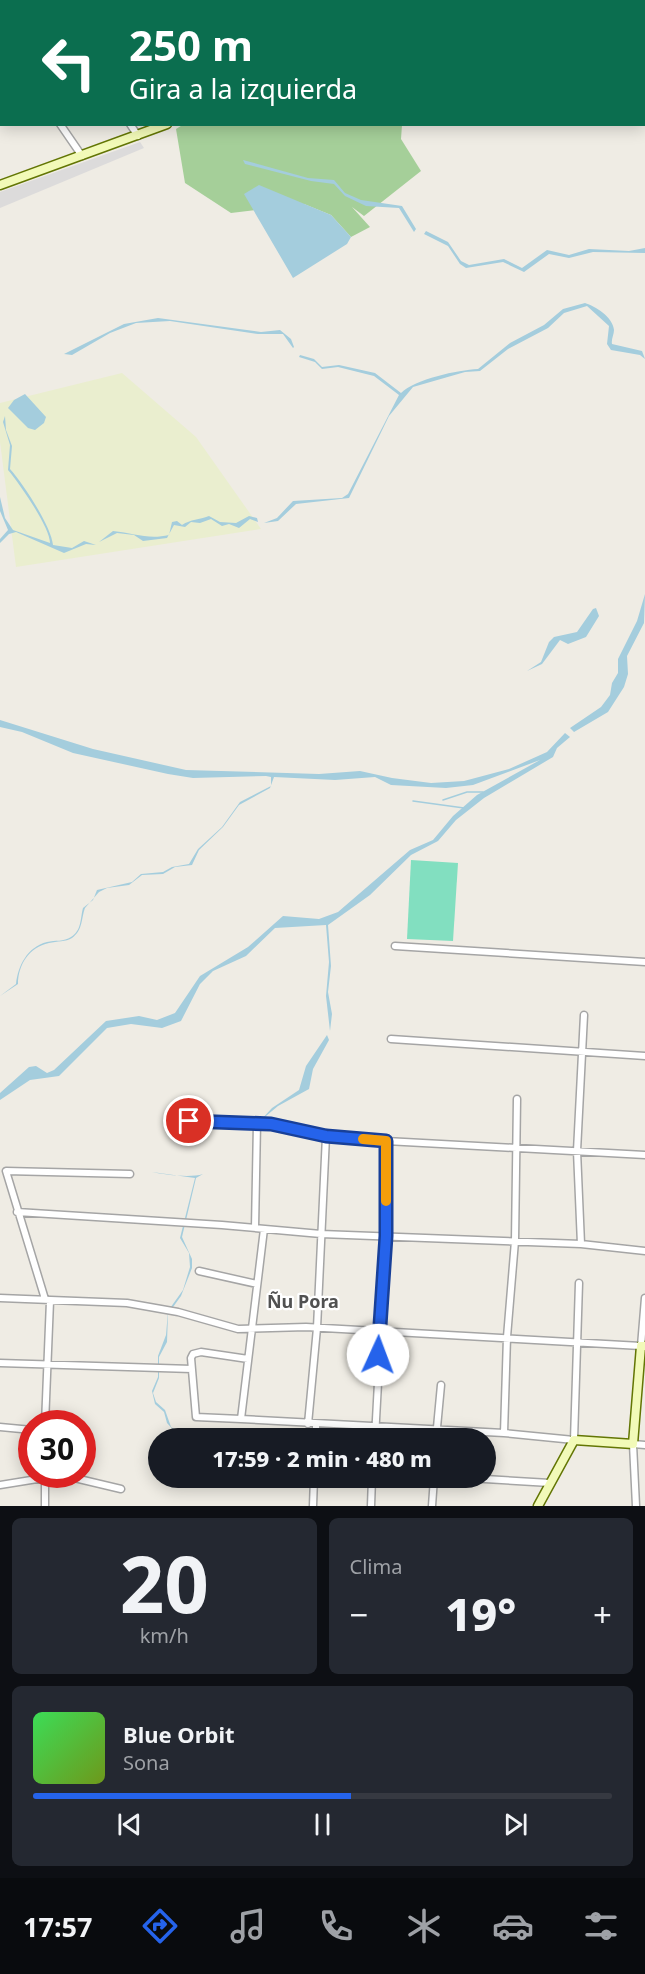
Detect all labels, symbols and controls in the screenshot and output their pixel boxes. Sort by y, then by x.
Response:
text: 250 m [129,16,253,73]
icon: left [30,24,108,102]
text: Gira a la izquierda [129,70,357,107]
pin [163,1095,214,1146]
icon: arrive [172,1104,205,1137]
district label: Ñu Pora [267,1289,339,1313]
position arrow [346,1323,410,1387]
speed limit sign: 30 [18,1410,96,1488]
text: 17:59 · 2 min · 480 m [212,1443,432,1473]
text: 20 [120,1530,209,1636]
text: Clima [350,1553,402,1580]
text: 19° [445,1583,516,1644]
text: − [350,1592,368,1637]
text: + [593,1592,612,1637]
text: km/h [140,1622,189,1649]
text: Blue Orbit [123,1719,235,1749]
text: Sona [123,1749,170,1776]
icon: previous [113,1808,146,1841]
icon: pause [306,1808,339,1841]
icon: next [499,1808,532,1841]
icon: directions [139,1905,181,1947]
icon: music [227,1905,269,1947]
icon: phone [315,1905,357,1947]
icon: climate [403,1905,445,1947]
icon: car [492,1905,534,1947]
icon: filters [580,1905,622,1947]
text: 17:57 [23,1908,92,1945]

